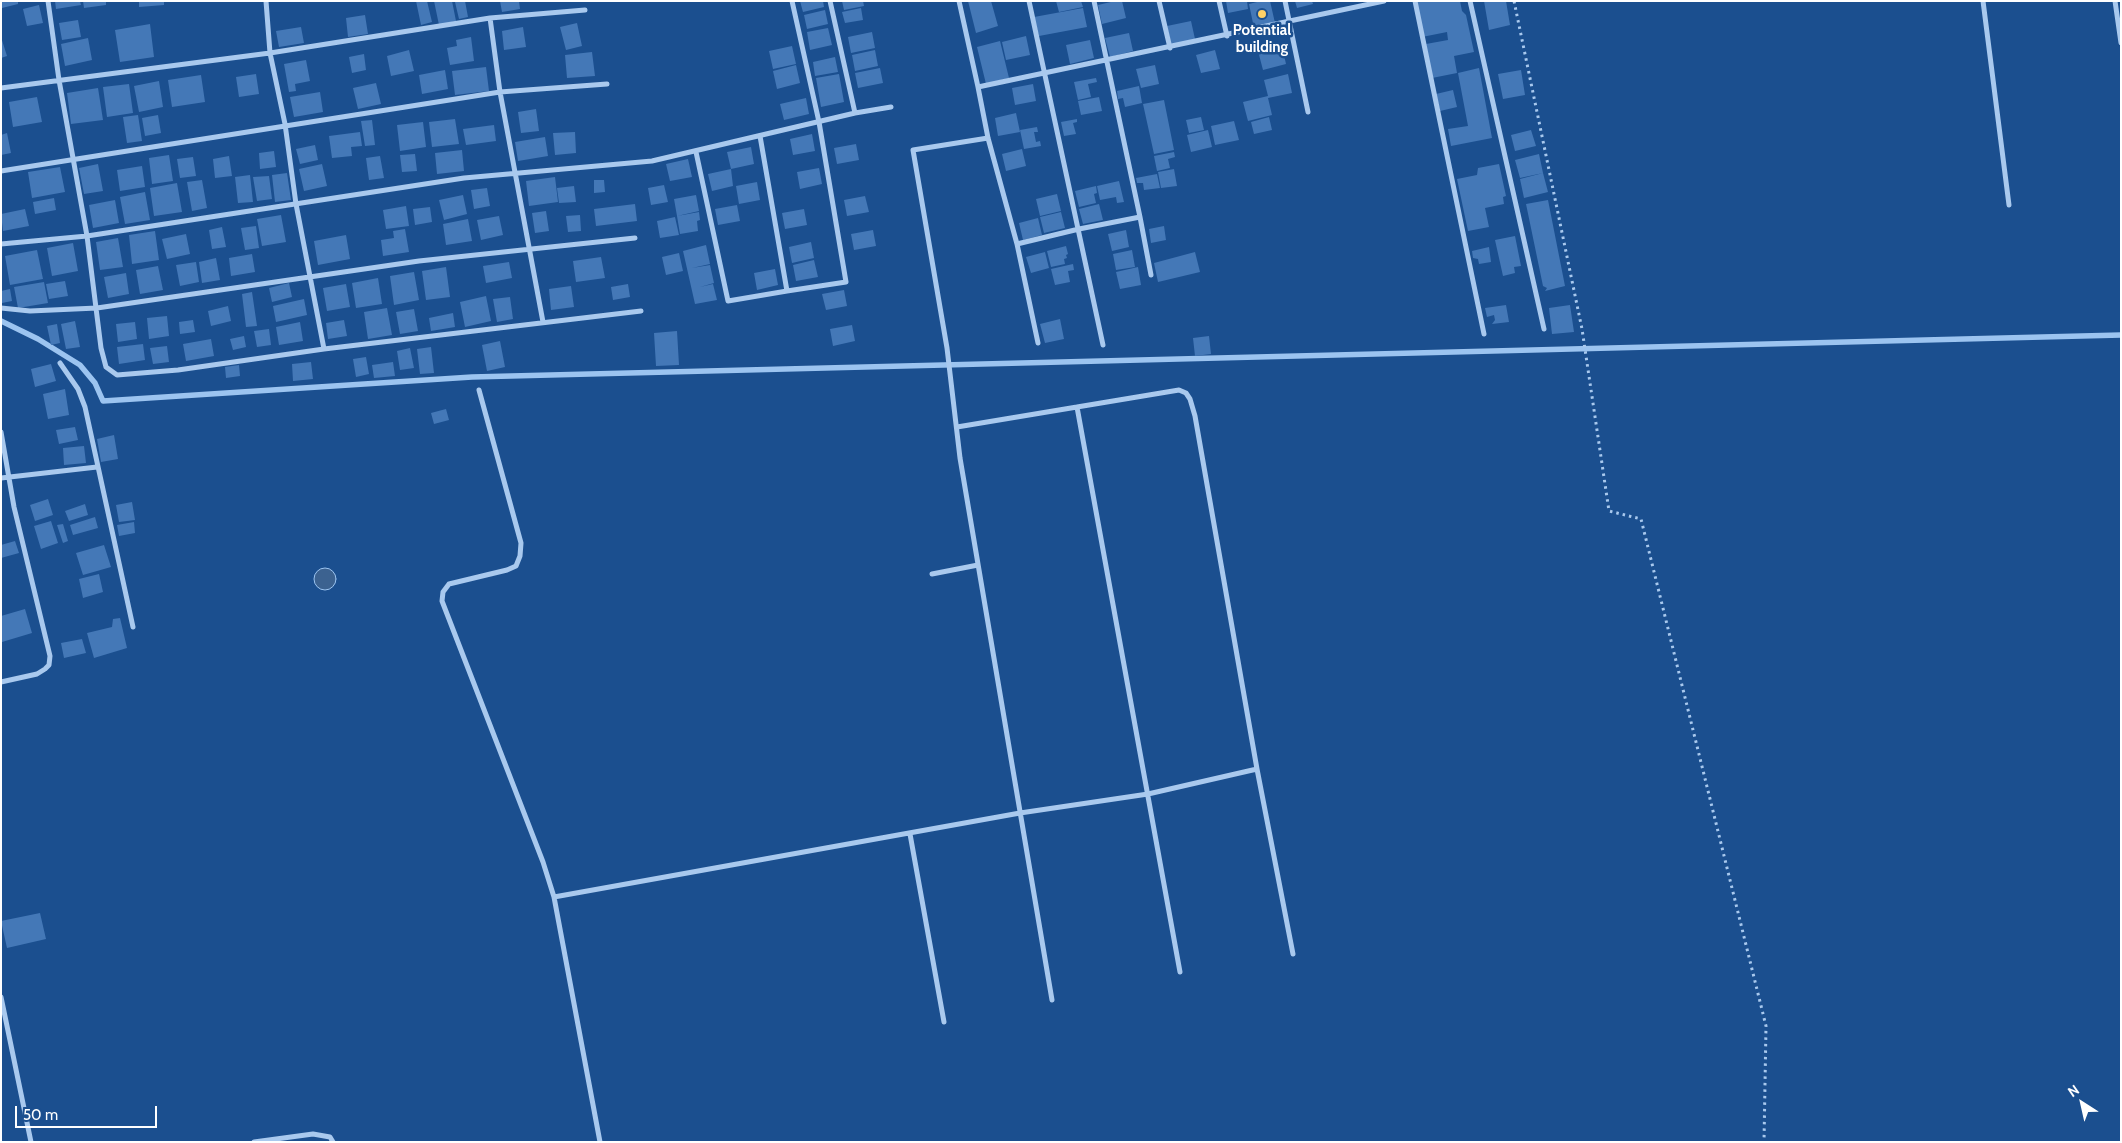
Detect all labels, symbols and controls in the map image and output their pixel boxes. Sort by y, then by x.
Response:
marker: Potential building [1256,8,1268,20]
place label: Potential building [1233,22,1291,57]
north arrow [2057,1078,2107,1128]
text: N [2064,1080,2083,1101]
scale bar [18,1096,160,1128]
text: 50 m [23,1106,58,1124]

